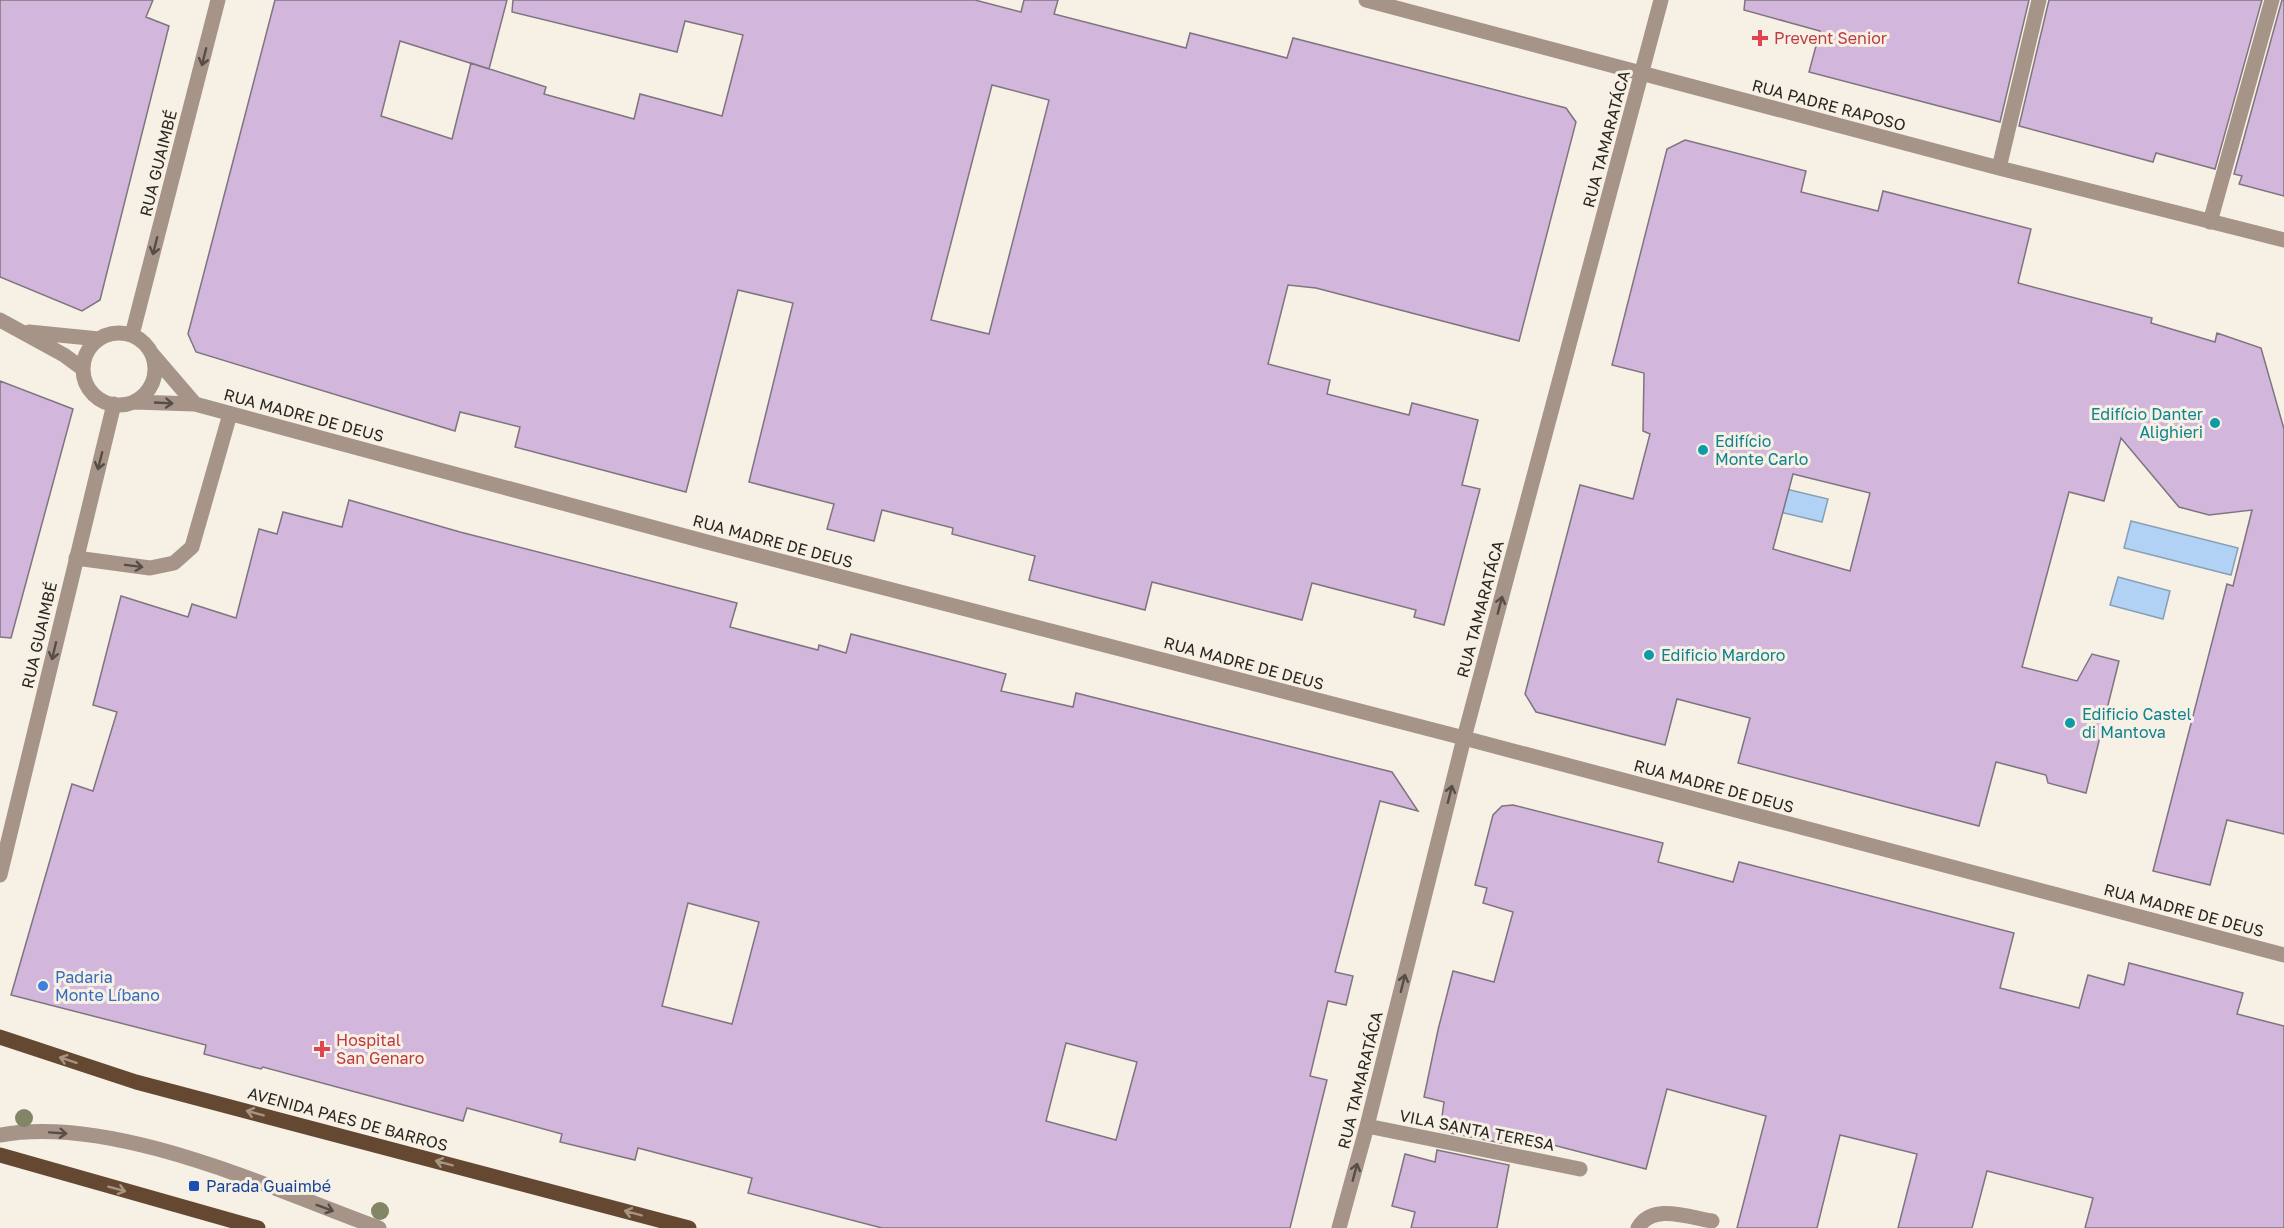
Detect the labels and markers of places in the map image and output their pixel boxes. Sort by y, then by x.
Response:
place label: Prevent Senior [1774,28,1887,48]
marker: Prevent Senior [1751,29,1769,47]
place label: Edifício Danter Alighieri [2091,404,2203,442]
marker: Edifício Danter Alighieri [2208,416,2222,430]
place label: Edifício Monte Carlo [1715,431,1808,469]
marker: Edifício Monte Carlo [1696,443,1710,457]
place label: Edificio Mardoro [1661,645,1785,665]
marker: Edificio Mardoro [1642,648,1656,662]
place label: Edificio Castel di Mantova [2082,704,2192,742]
marker: Edificio Castel di Mantova [2063,716,2077,730]
place label: Padaria Monte Líbano [55,967,160,1005]
marker: Padaria Monte Líbano [36,979,50,993]
place label: Hospital San Genaro [336,1030,424,1068]
marker: Hospital San Genaro [313,1040,331,1058]
place label: Parada Guaimbé [206,1176,331,1196]
marker: Parada Guaimbé [187,1179,201,1193]

